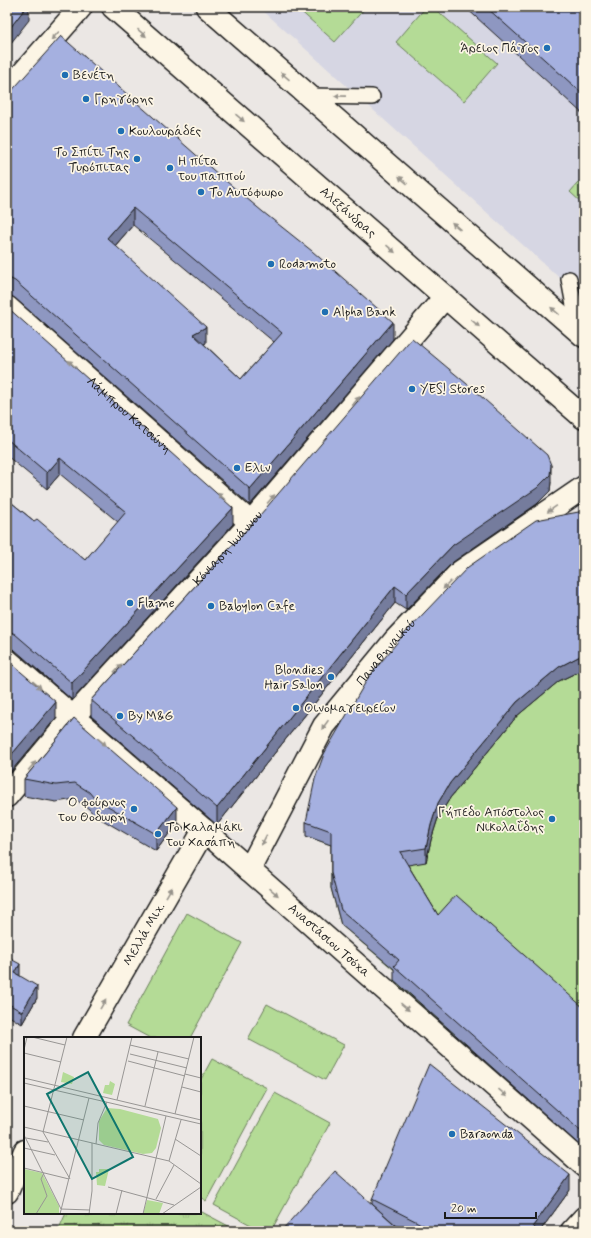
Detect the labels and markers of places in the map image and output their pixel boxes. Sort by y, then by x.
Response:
place label: Άρειος Πάγος [460,40,539,57]
marker: Άρειος Πάγος [542,43,552,53]
place label: Βενέτη [73,67,114,84]
marker: Βενέτη [60,70,70,80]
place label: Γρηγόρης [94,91,154,108]
marker: Γρηγόρης [81,94,91,104]
place label: Κουλουράδες [129,123,202,140]
marker: Κουλουράδες [116,126,126,136]
place label: Το Σπίτι Της Τυρόπιτας [54,144,129,176]
place label: Η πίτα του παππού [177,153,246,185]
marker: Το Σπίτι Της Τυρόπιτας [132,154,142,164]
marker: Η πίτα του παππού [165,163,175,173]
place label: Το Αυτόφωρο [209,184,283,201]
marker: Το Αυτόφωρο [196,187,206,197]
place label: Rodamoto [279,256,336,273]
marker: Rodamoto [266,259,276,269]
place label: Alpha Bank [333,304,396,321]
marker: Alpha Bank [320,307,330,317]
place label: YES! Stores [420,381,485,398]
marker: YES! Stores [407,384,417,394]
place label: Ελιν [245,460,271,477]
marker: Ελιν [232,463,242,473]
place label: Flame [138,595,175,612]
marker: Flame [125,598,135,608]
place label: Babylon Cafe [219,598,295,615]
marker: Babylon Cafe [206,601,216,611]
place label: Blondies Hair Salon [264,662,323,694]
marker: Blondies Hair Salon [326,672,336,682]
place label: Οινομαγειρείον [304,700,396,717]
marker: Οινομαγειρείον [291,703,301,713]
place label: By M&G [128,708,173,725]
marker: By M&G [115,711,125,721]
place label: Ο φούρνος του Θοδωρή [57,794,126,826]
marker: Ο φούρνος του Θοδωρή [129,804,139,814]
place label: Γήπεδο Απόστολος Νικολαΐδης [438,804,544,836]
marker: Γήπεδο Απόστολος Νικολαΐδης [547,814,557,824]
place label: Το Καλαμάκι του Χασάπη [165,819,243,851]
marker: Το Καλαμάκι του Χασάπη [153,829,163,839]
place label: Baraonda [460,1126,514,1143]
marker: Baraonda [447,1129,457,1139]

